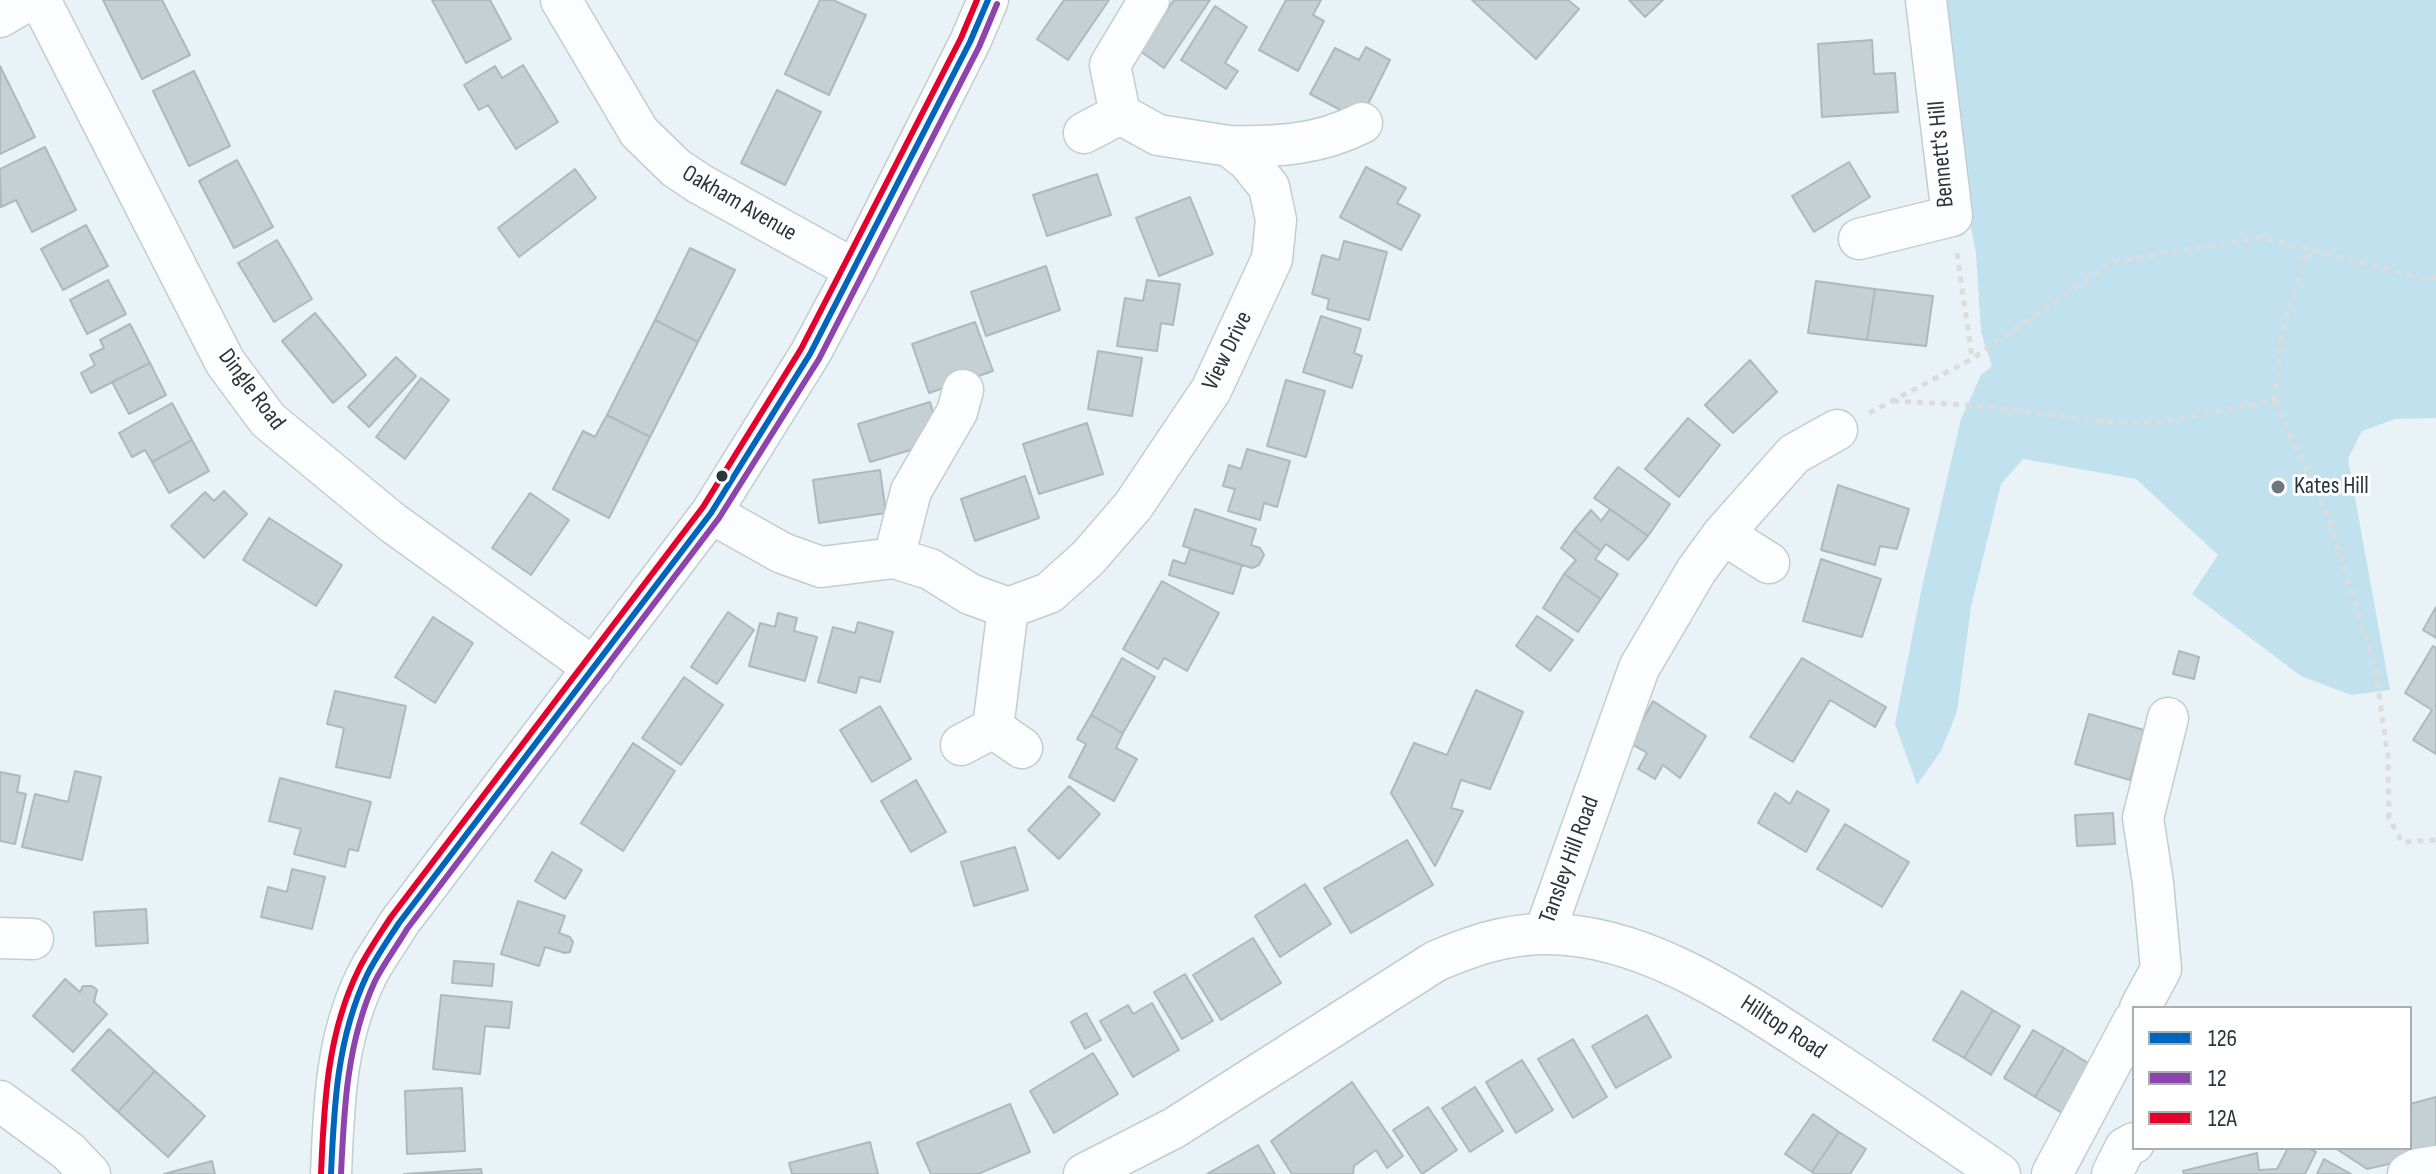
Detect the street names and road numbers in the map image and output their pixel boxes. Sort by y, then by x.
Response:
street label: Bennett's Hill [1923,100,1961,208]
street label: Oakham Avenue [677,160,801,248]
street label: View Drive [1197,307,1259,395]
street label: Dingle Road [211,344,291,436]
street label: Tansley Hill Road [1534,793,1606,927]
street label: Hilltop Road [1735,990,1831,1066]

